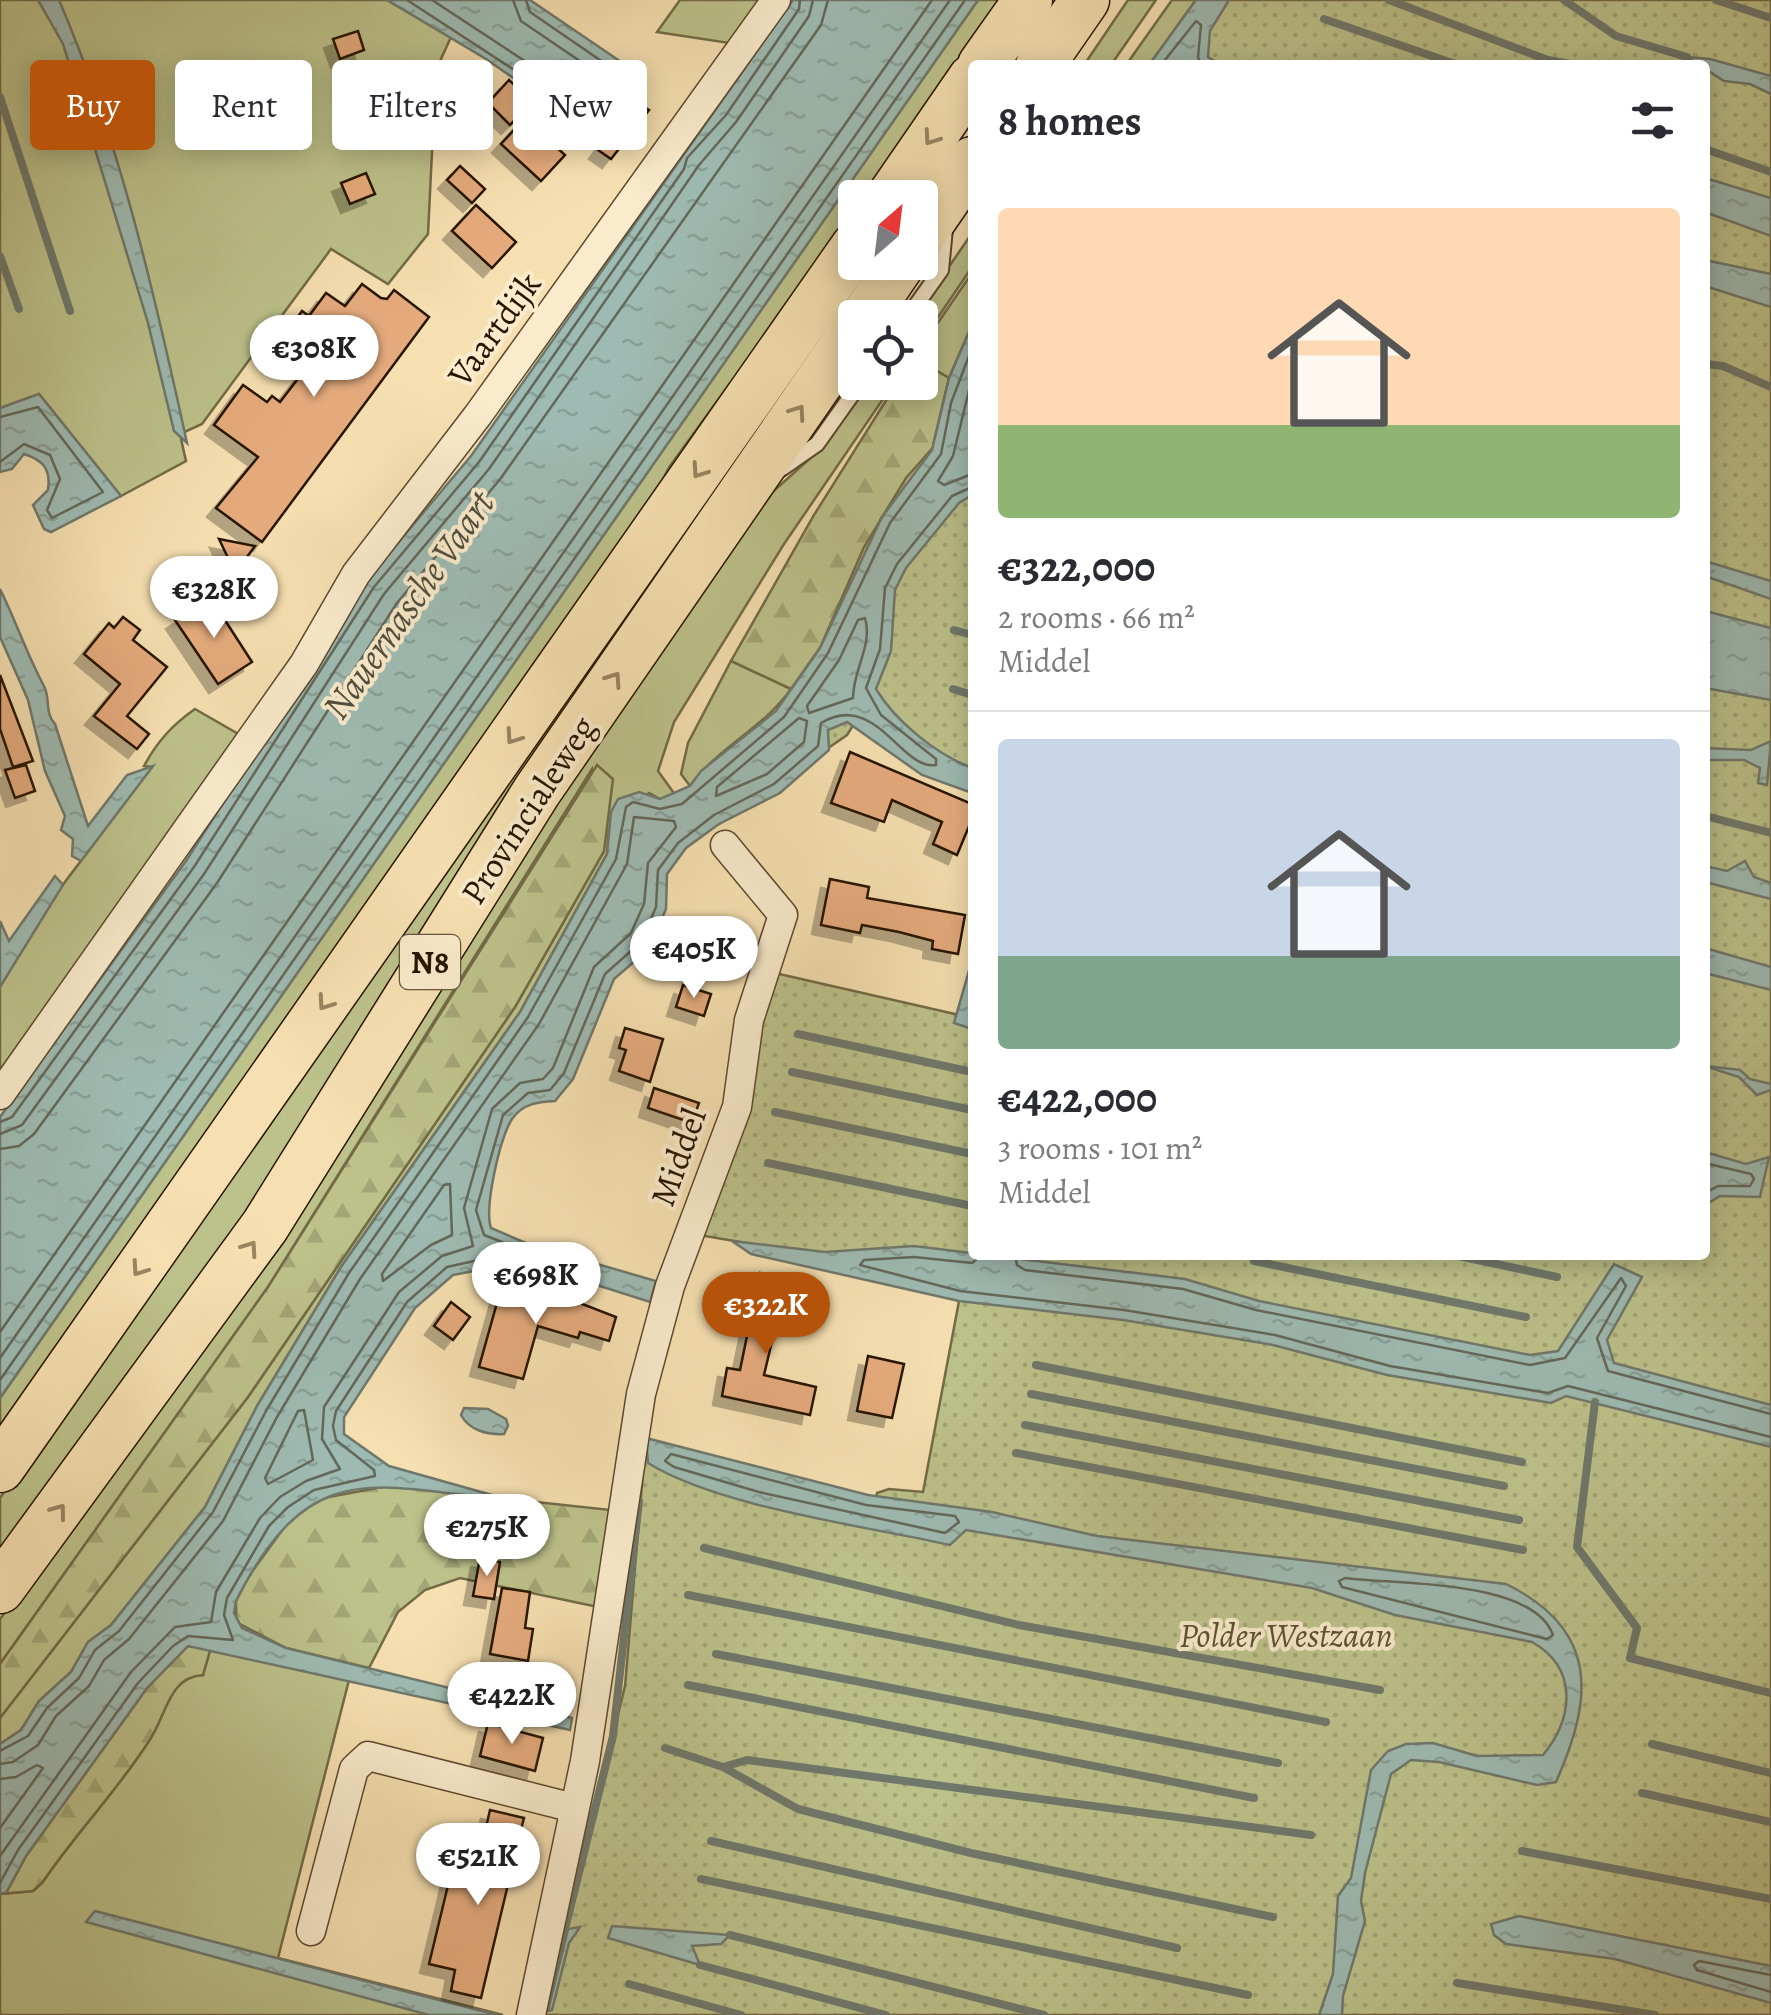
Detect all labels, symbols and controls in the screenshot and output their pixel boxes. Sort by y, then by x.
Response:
chip: Buy [30,60,155,150]
chip: Rent [175,60,312,150]
chip: Filters [332,60,493,150]
chip: New [513,60,647,150]
text: 8 homes [998,92,1142,149]
icon: filters [1625,93,1680,148]
one-way arrow [925,127,943,146]
north arrow [838,180,938,280]
map controls [838,180,938,400]
street label: Vaartdijk [436,262,552,397]
icon: home [1249,273,1429,453]
button: locate [838,300,938,400]
pin: €308K [244,315,384,400]
text: €308K [272,325,356,369]
one-way arrow [786,405,804,423]
one-way arrow [693,459,711,478]
water label: Nauernasche Vaart [310,479,507,730]
text: €322,000 [998,538,1155,595]
pin: €328K [144,556,284,641]
text: €328K [172,566,256,610]
text: 2 rooms · 66 m² [998,595,1195,639]
text: Middel [998,639,1090,683]
one-way arrow [602,672,620,691]
street label: Provincialeweg [449,706,607,914]
one-way arrow [507,726,525,744]
icon: home [1249,804,1429,984]
pin: €405K [624,916,764,1001]
text: €405K [652,926,736,970]
road number: N8 [400,935,460,989]
one-way arrow [319,991,337,1010]
text: €422,000 [998,1069,1157,1126]
street label: Middel [638,1101,718,1213]
text: 3 rooms · 101 m² [998,1126,1202,1170]
text: Middel [998,1170,1090,1214]
one-way arrow [238,1240,256,1259]
pin: €698K [466,1242,606,1327]
text: €698K [494,1252,578,1296]
one-way arrow [133,1258,151,1276]
pin: €322K [696,1272,836,1357]
text: €322K [724,1282,808,1326]
pin: €275K [417,1494,557,1579]
one-way arrow [47,1504,64,1522]
text: €275K [446,1504,528,1548]
park label: Polder Westzaan [1179,1611,1393,1659]
pin: €422K [442,1662,582,1747]
text: €422K [469,1672,555,1716]
pin: €521K [408,1823,548,1908]
text: €521K [438,1833,518,1877]

